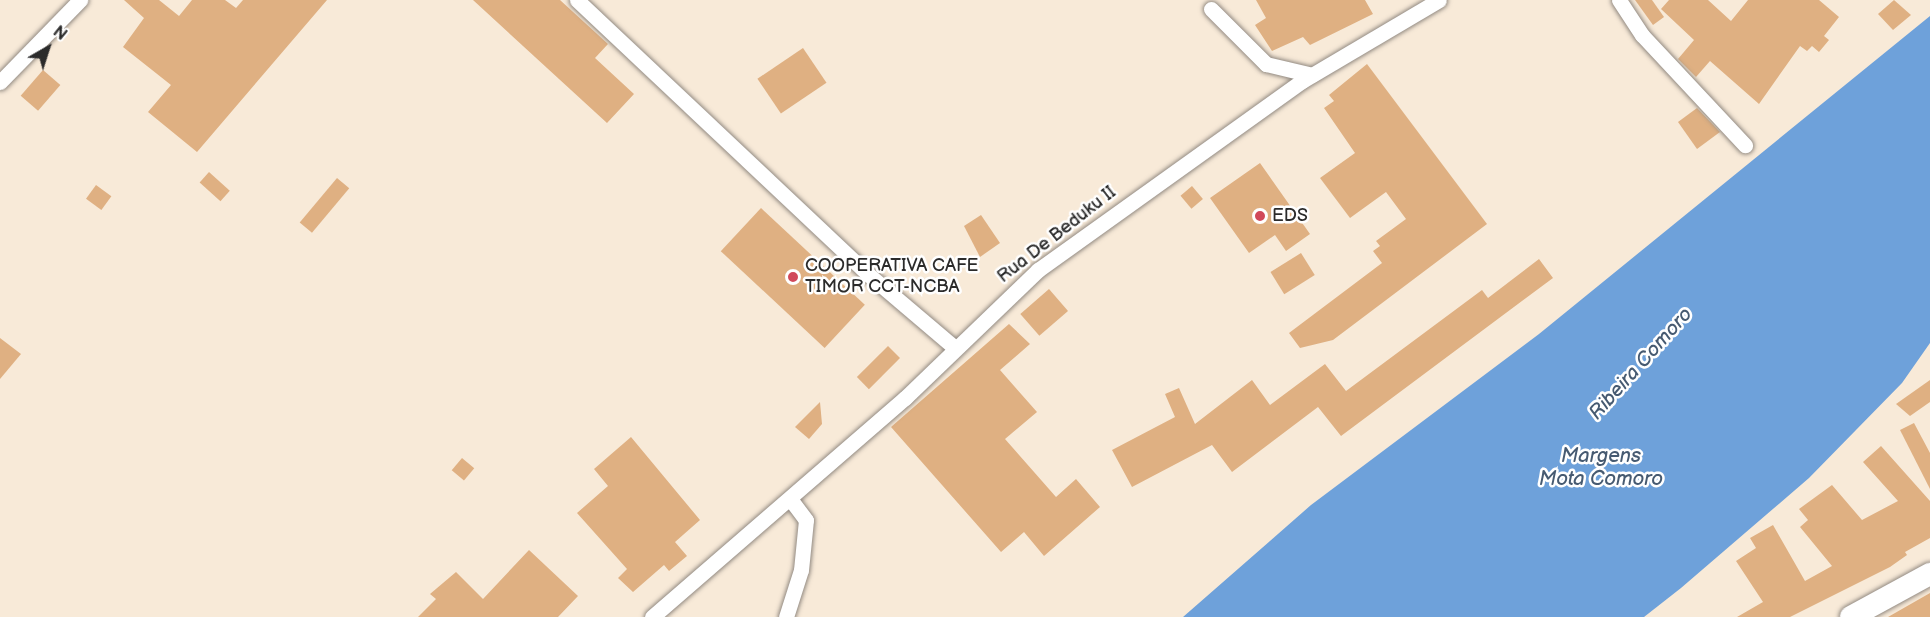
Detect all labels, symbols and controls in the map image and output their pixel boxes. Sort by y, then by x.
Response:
north arrow [18,18,78,78]
text: N [49,22,70,45]
street label: Rua De Beduku II [993,182,1121,288]
place label: EDS [1272,205,1308,227]
marker: EDS [1253,209,1267,223]
place label: COOPERATIVA CAFE TIMOR CCT-NCBA [805,256,978,298]
marker: COOPERATIVA CAFE TIMOR CCT-NCBA [786,270,800,284]
water label: Ribeira Comoro [1584,303,1698,425]
water label: Margens Mota Comoro [1539,444,1663,491]

